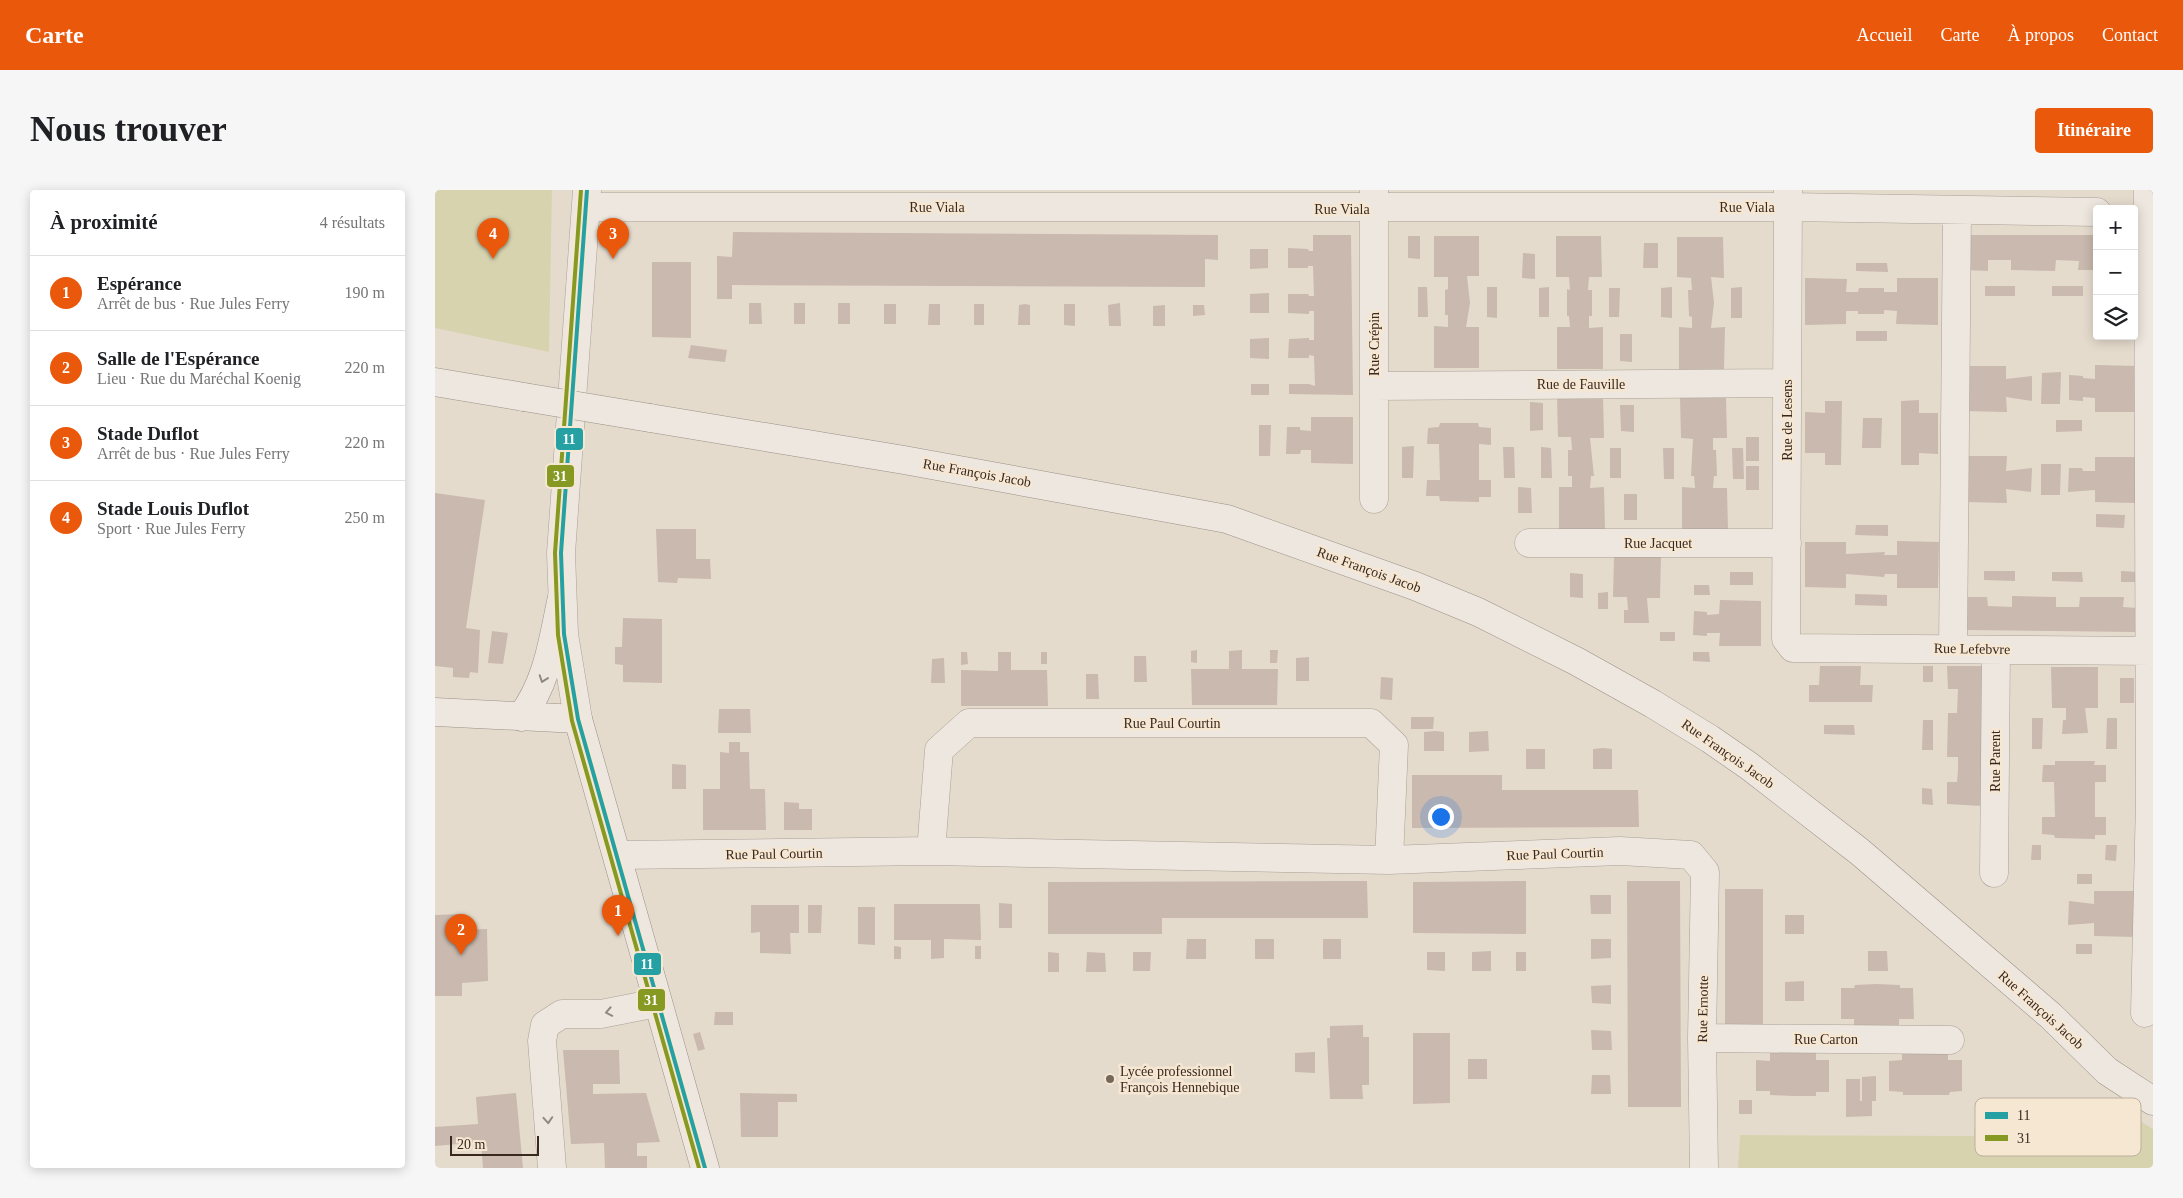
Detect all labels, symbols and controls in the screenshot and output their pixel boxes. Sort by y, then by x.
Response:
text: Carte [25,22,84,48]
text: Accueil [1857,25,1913,45]
text: Carte [1941,25,1980,45]
text: À propos [2008,25,2074,45]
text: Contact [2102,25,2158,45]
button: Itinéraire [2035,108,2153,153]
text: Nous trouver [30,110,227,149]
street label: Rue Viala [909,200,965,215]
street label: Rue Viala [1719,200,1775,215]
street label: Rue Viala [1314,202,1370,217]
map controls [2093,205,2138,340]
button: + [2093,205,2138,250]
text: À proximité [50,210,158,234]
text: 4 résultats [320,214,385,231]
pin: 4 [477,218,509,259]
pin: 3 [597,218,629,259]
button: − [2093,250,2138,295]
text: Espérance [97,273,181,294]
text: 1 [62,284,70,301]
text: 190 m [345,284,385,301]
text: Arrêt de bus · Rue Jules Ferry [97,295,290,312]
button: layers [2093,295,2138,340]
street label: Rue Crépin [1367,312,1382,376]
text: Salle de l'Espérance [97,348,260,369]
text: 2 [62,359,70,376]
text: 220 m [345,359,385,376]
text: Lieu · Rue du Maréchal Koenig [97,370,301,387]
street label: Rue de Fauville [1537,377,1625,392]
street label: Rue de Lesens [1780,379,1795,461]
text: Stade Duflot [97,423,199,444]
line badge: 11 [555,427,584,451]
text: 11 [562,432,576,447]
text: 3 [62,434,70,451]
text: 220 m [345,434,385,451]
text: Arrêt de bus · Rue Jules Ferry [97,445,290,462]
street label: Rue François Jacob [922,456,1032,490]
line badge: 31 [546,464,575,488]
text: 31 [553,469,567,484]
text: Stade Louis Duflot [97,498,249,519]
text: 4 [62,509,70,526]
text: 250 m [345,509,385,526]
text: Sport · Rue Jules Ferry [97,520,245,537]
street label: Rue Jacquet [1624,536,1692,551]
street label: Rue François Jacob [1315,544,1423,596]
street label: Rue Lefebvre [1934,641,2010,657]
one-way arrow [539,674,549,682]
street label: Rue Paul Courtin [1123,716,1221,731]
street label: Rue François Jacob [1679,716,1777,792]
street label: Rue Parent [1988,730,2003,792]
your location [1428,804,1454,830]
street label: Rue Paul Courtin [1506,845,1604,863]
street label: Rue Paul Courtin [725,846,823,862]
pin: 1 [602,895,634,936]
pin: 2 [445,914,477,955]
line badge: 11 [633,952,662,976]
text: 11 [640,957,654,972]
street label: Rue François Jacob [1995,968,2087,1052]
street label: Rue Ernotte [1695,975,1711,1043]
line badge: 31 [637,988,666,1012]
text: 31 [644,993,658,1008]
one-way arrow [604,1007,613,1017]
street label: Rue Carton [1794,1032,1858,1047]
place label: Lycée professionnel François Hennebique [1120,1064,1239,1095]
marker: Lycée professionnel François Hennebique [1104,1073,1116,1085]
legend [1975,1098,2141,1156]
text: 11 [2017,1108,2030,1123]
one-way arrow [542,1116,553,1124]
text: 31 [2017,1131,2031,1146]
scale bar [450,1133,539,1156]
text: 20 m [457,1137,485,1152]

